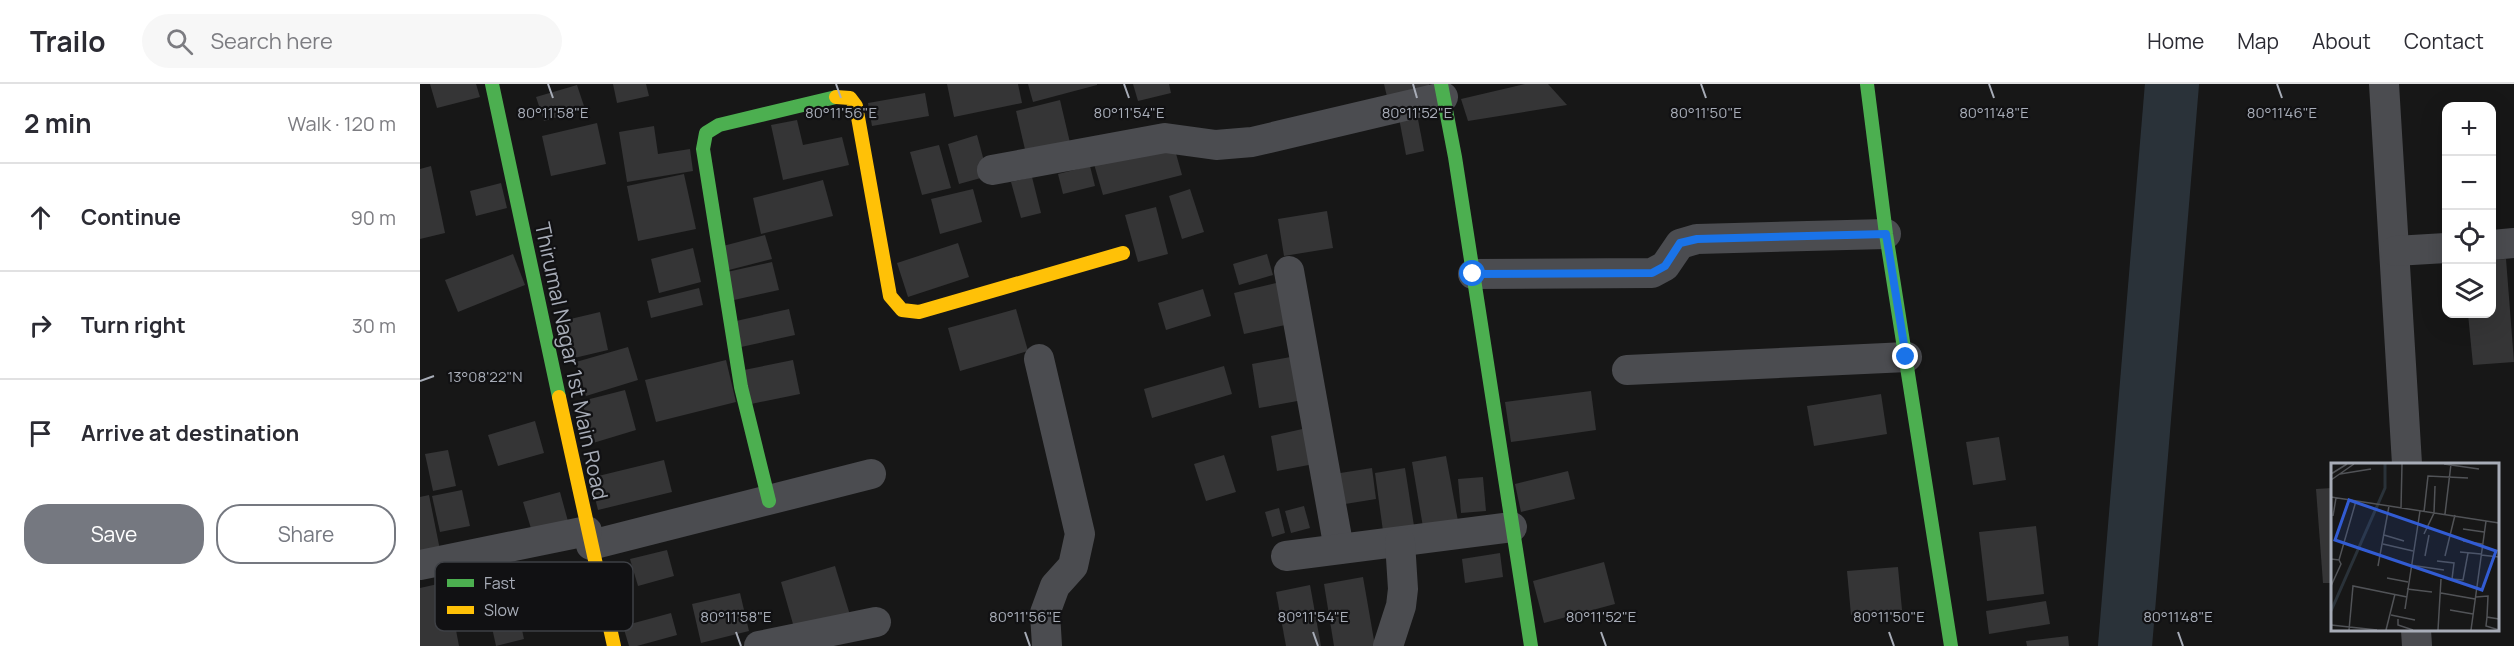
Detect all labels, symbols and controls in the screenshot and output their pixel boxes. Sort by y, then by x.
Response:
search box [142,14,562,68]
text: Trailo [30,22,106,60]
icon: search [163,25,196,58]
text: Search here [211,26,333,56]
text: Home [2147,27,2204,55]
text: Map [2237,27,2279,55]
text: About [2312,27,2371,55]
text: Contact [2404,27,2484,55]
text: 80°11'58"E [517,102,589,123]
text: 80°11'56"E [805,102,877,123]
text: 80°11'54"E [1094,102,1165,123]
text: 80°11'52"E [1382,102,1452,123]
text: 80°11'50"E [1670,102,1742,123]
text: 80°11'48"E [1959,102,2029,123]
text: 80°11'46"E [2247,102,2317,123]
map controls [2442,102,2496,318]
button: + [2442,102,2496,156]
text: 2 min [24,105,92,141]
text: Walk · 120 m [288,110,396,137]
button: − [2442,156,2496,210]
icon: ahead [24,201,57,234]
text: Continue [81,202,181,232]
text: 90 m [350,204,396,231]
button: locate [2442,210,2496,264]
street label: Thirumal Nagar 1st Main Road [529,220,615,502]
route start [1459,260,1485,286]
button: layers [2442,264,2496,318]
icon: right [24,309,57,342]
text: Turn right [81,310,186,340]
text: 30 m [352,312,396,339]
route end [1892,343,1918,369]
text: 13°08'22"N [447,366,523,387]
icon: arrive [24,417,57,450]
text: Arrive at destination [81,418,299,448]
inset map [2331,463,2499,631]
button: Save [24,504,204,564]
button: Share [216,504,396,564]
legend [435,562,633,631]
text: Fast [484,572,515,594]
text: Slow [484,599,519,621]
text: 80°11'58"E [700,606,772,627]
text: 80°11'56"E [989,606,1061,627]
text: 80°11'54"E [1278,606,1349,627]
text: 80°11'52"E [1566,606,1636,627]
text: 80°11'50"E [1853,606,1925,627]
text: 80°11'48"E [2143,606,2213,627]

